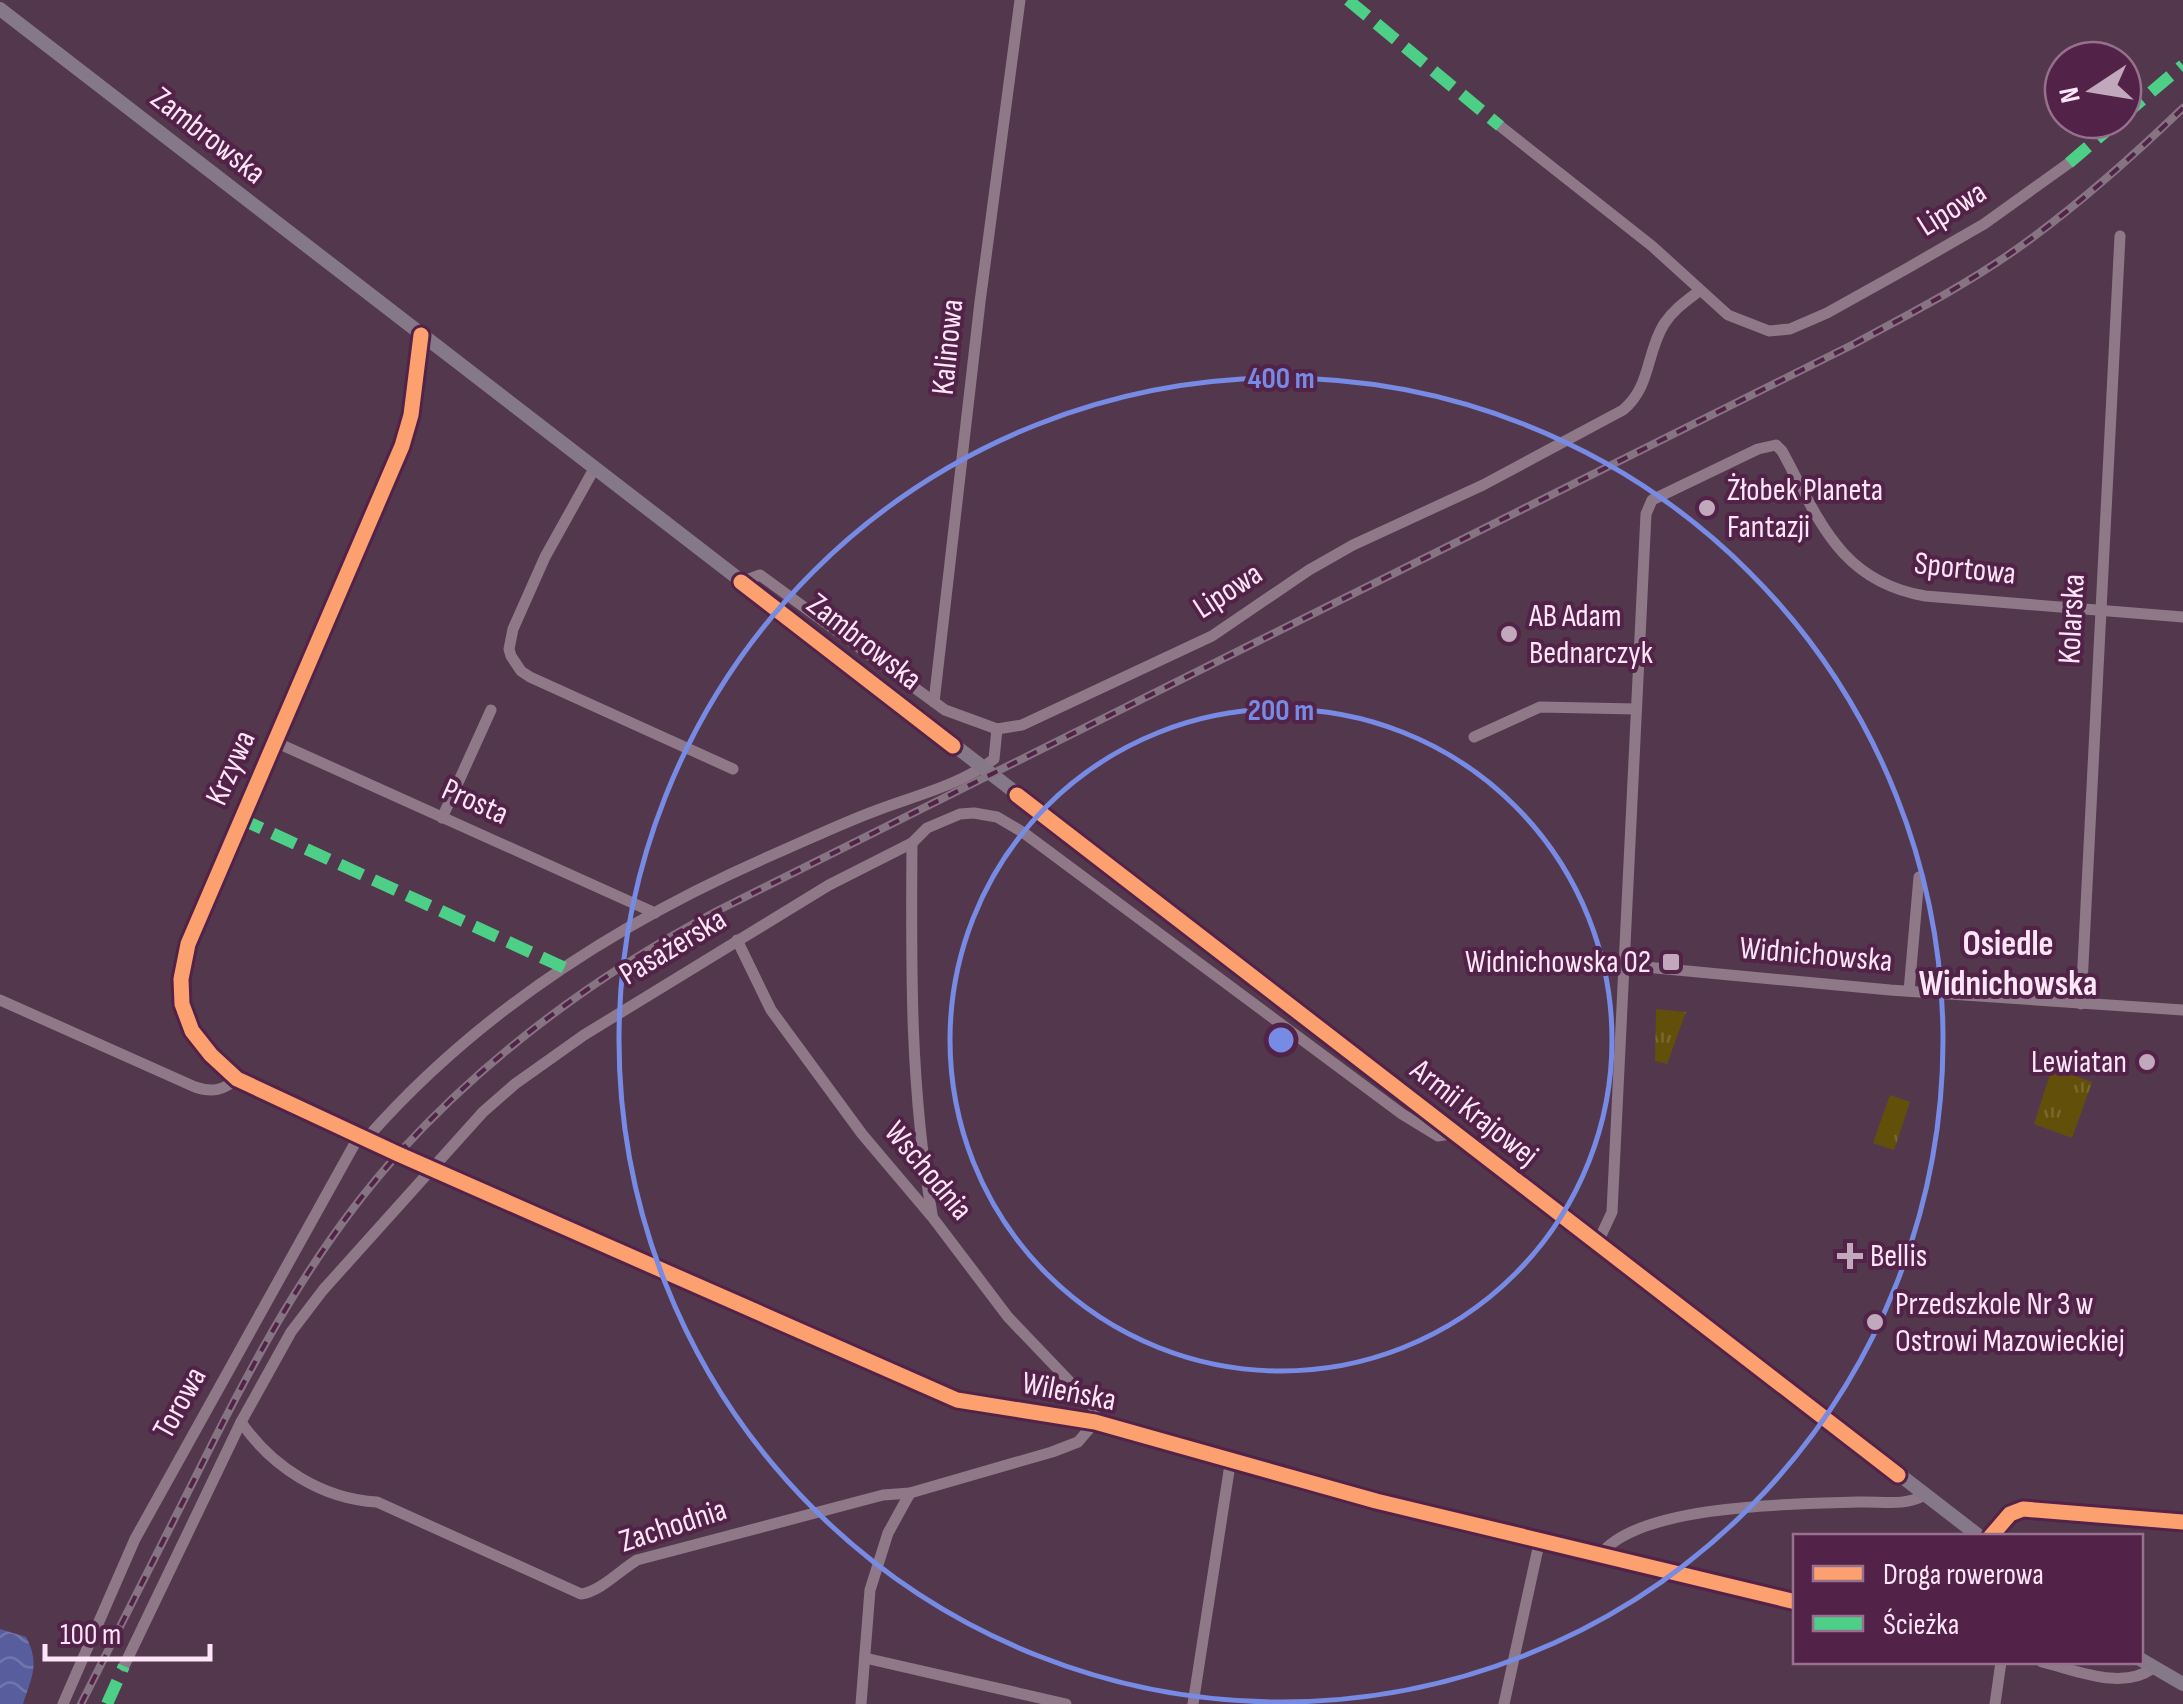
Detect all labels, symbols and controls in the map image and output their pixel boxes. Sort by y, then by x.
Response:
north arrow [2043,40,2143,140]
street label: Zambrowska [143,79,273,193]
text: N [2052,84,2088,106]
street label: Lipowa [1910,173,1994,245]
street label: Kalinowa [924,297,972,397]
text: 400 m [1247,361,1315,397]
place label: Żłobek Planeta Fantazji [1727,471,1883,547]
marker: Żłobek Planeta Fantazji [1696,497,1718,519]
street label: Sportowa [1912,544,2018,594]
street label: Lipowa [1186,554,1270,628]
street label: Kolarska [2050,573,2094,665]
street label: Zambrowska [799,585,929,699]
place label: AB Adam Bednarczyk [1528,597,1653,673]
marker: AB Adam Bednarczyk [1498,623,1520,645]
text: 200 m [1248,693,1314,729]
street label: Krzywa [197,725,265,811]
street label: Prosta [436,770,514,834]
street label: Pasażerska [612,900,734,994]
district label: Osiedle Widnichowska [1919,923,2097,1006]
street label: Widnichowska [1738,929,1894,981]
place label: Widnichowska 02 [1465,943,1651,982]
marker: Widnichowska 02 [1660,951,1682,973]
centre of rings [1263,1022,1299,1058]
place label: Lewiatan [2031,1043,2127,1082]
street label: Armii Krajowej [1401,1050,1546,1175]
marker: Lewiatan [2136,1051,2158,1073]
street label: Wschodnia [875,1114,981,1228]
place label: Bellis [1870,1237,1927,1276]
marker: Bellis [1839,1245,1861,1267]
place label: Przedszkole Nr 3 w Ostrowi Mazowieckiej [1895,1285,2125,1361]
marker: Przedszkole Nr 3 w Ostrowi Mazowieckiej [1864,1311,1886,1333]
street label: Torowa [145,1360,215,1446]
street label: Wileńska [1018,1364,1120,1420]
street label: Zachodnia [615,1490,731,1562]
legend [1793,1534,2143,1664]
text: Droga rowerowa [1883,1557,2044,1593]
scale bar [45,1599,210,1661]
text: Ścieżka [1883,1607,1959,1643]
text: 100 m [60,1617,121,1653]

